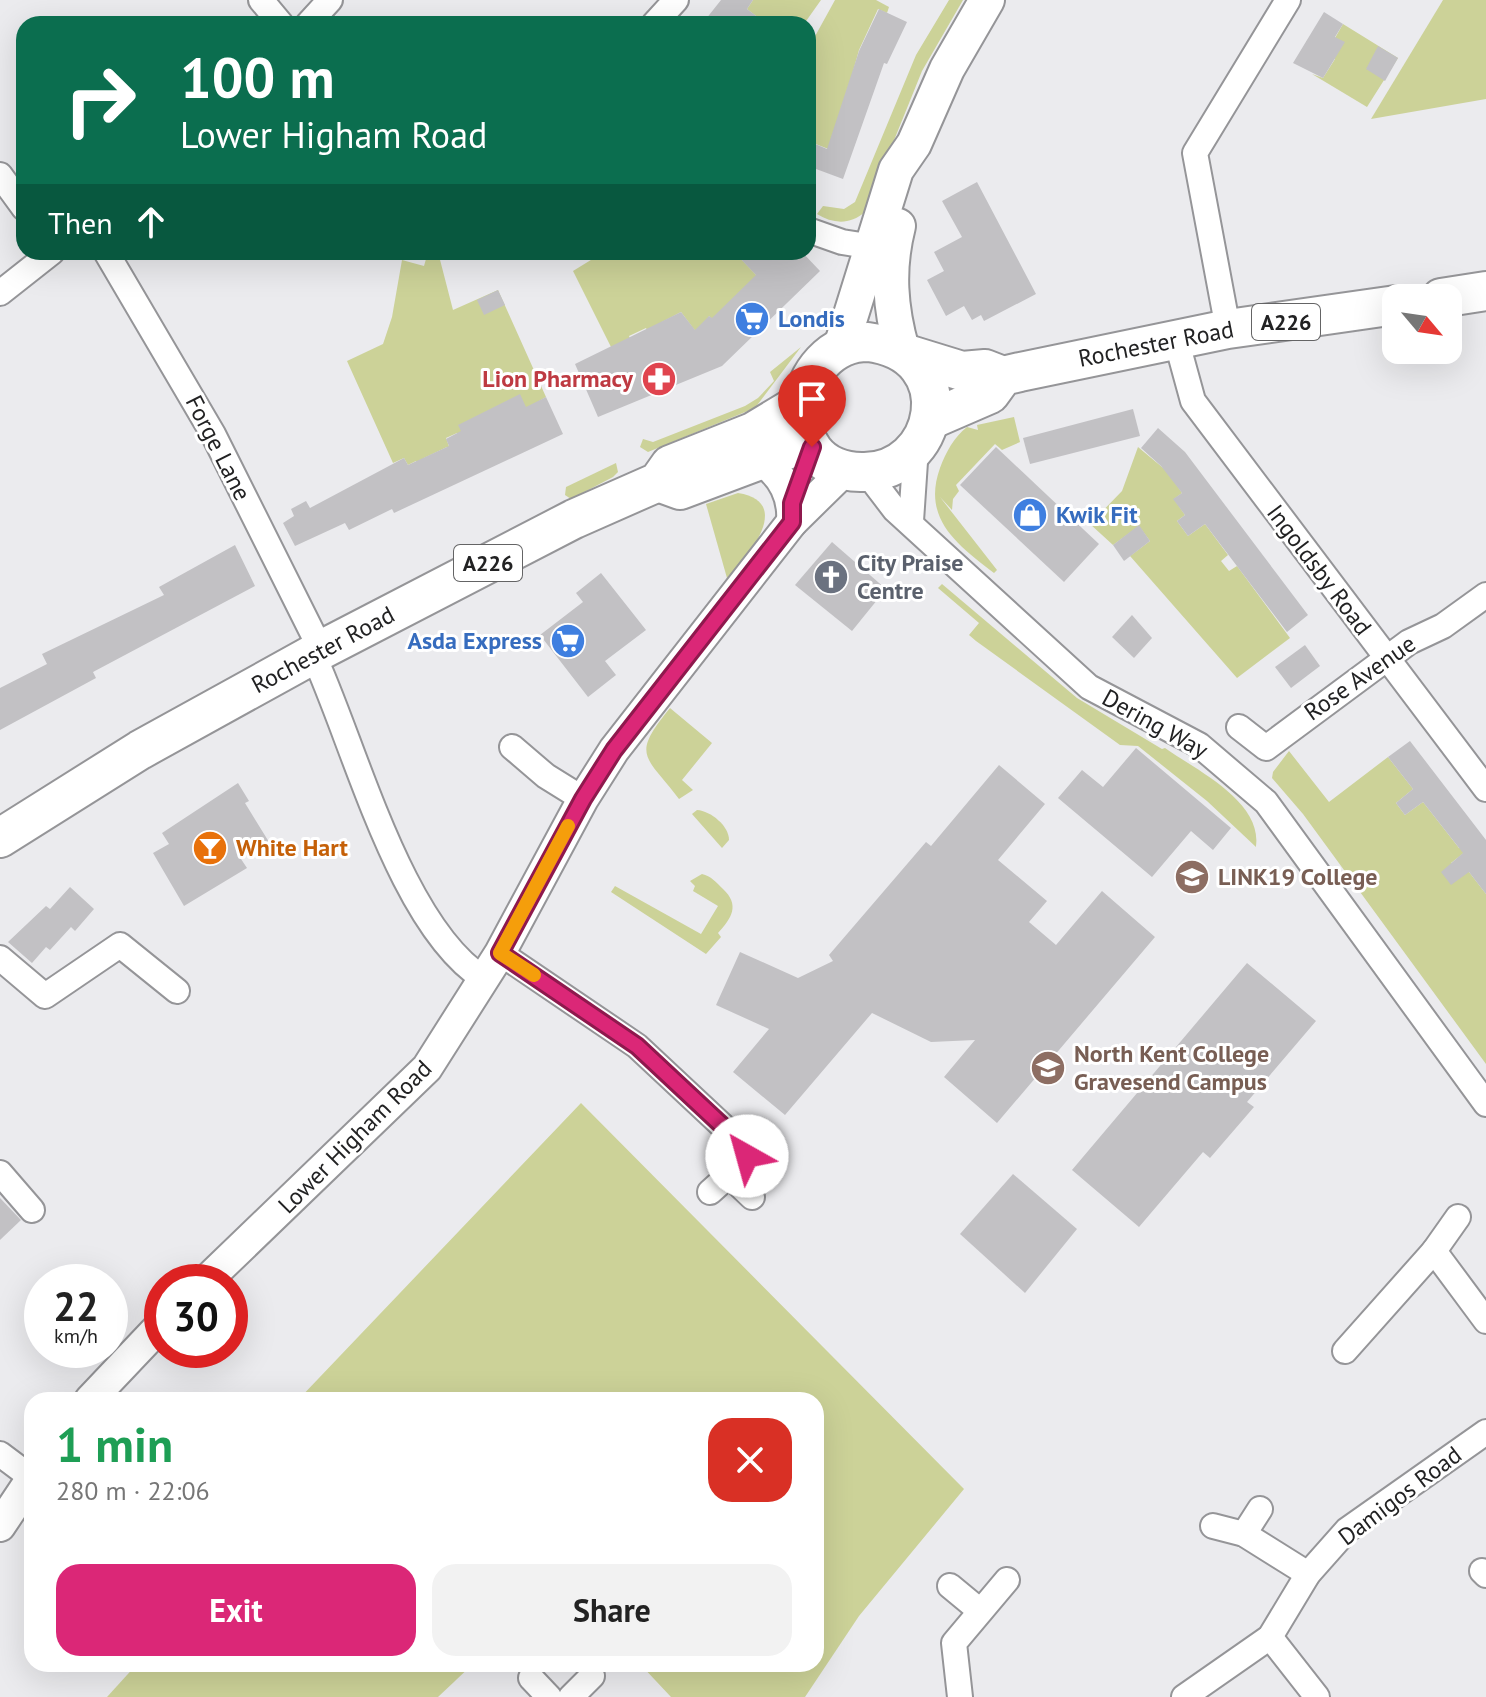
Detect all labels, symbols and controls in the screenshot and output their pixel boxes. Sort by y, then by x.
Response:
text: 100 m [180,41,335,113]
icon: right [48,48,152,152]
text: Lower Higham Road [180,111,487,158]
icon: ahead [129,200,173,244]
text: Then [48,203,113,242]
north arrow [1382,284,1462,364]
map controls [1382,284,1462,364]
supermarket icon: Londis [733,300,771,338]
place label: Londis [778,303,845,334]
road number: A226 [1252,304,1320,340]
street label: Rochester Road [1076,313,1236,374]
pharmacy icon: Lion Pharmacy [640,360,678,398]
place label: Lion Pharmacy [482,363,634,394]
pin [778,365,846,447]
icon: arrive [790,377,834,421]
street label: Forge Lane [179,390,258,506]
shop icon: Kwik Fit [1011,496,1049,534]
street label: Ingoldsby Road [1260,498,1379,641]
place label: Kwik Fit [1056,499,1138,530]
road number: A226 [454,545,522,581]
place label: City Praise Centre [857,547,964,606]
church icon: City Praise Centre [812,558,850,596]
street label: Rochester Road [246,599,400,700]
supermarket icon: Asda Express [549,622,587,660]
place label: Asda Express [407,625,542,656]
street label: Rose Avenue [1298,628,1421,727]
street label: Dering Way [1097,682,1214,765]
bar icon: White Hart [191,829,229,867]
place label: White Hart [236,832,348,863]
school or university icon: LINK19 College [1173,858,1211,896]
place label: LINK19 College [1218,861,1377,892]
place label: North Kent College Gravesend Campus [1074,1038,1269,1097]
school or university icon: North Kent College Gravesend Campus [1029,1049,1067,1087]
street label: Lower Higham Road [271,1053,438,1220]
position arrow [705,1114,789,1198]
speed limit sign: 30 [144,1264,248,1368]
text: 22 [53,1280,99,1332]
text: km/h [54,1323,98,1349]
text: 1 min [56,1413,173,1475]
button: close [708,1418,792,1502]
street label: Damigos Road [1332,1439,1468,1552]
text: 280 m · 22:06 [56,1474,210,1507]
button: Exit [56,1564,416,1656]
button: Share [432,1564,792,1656]

